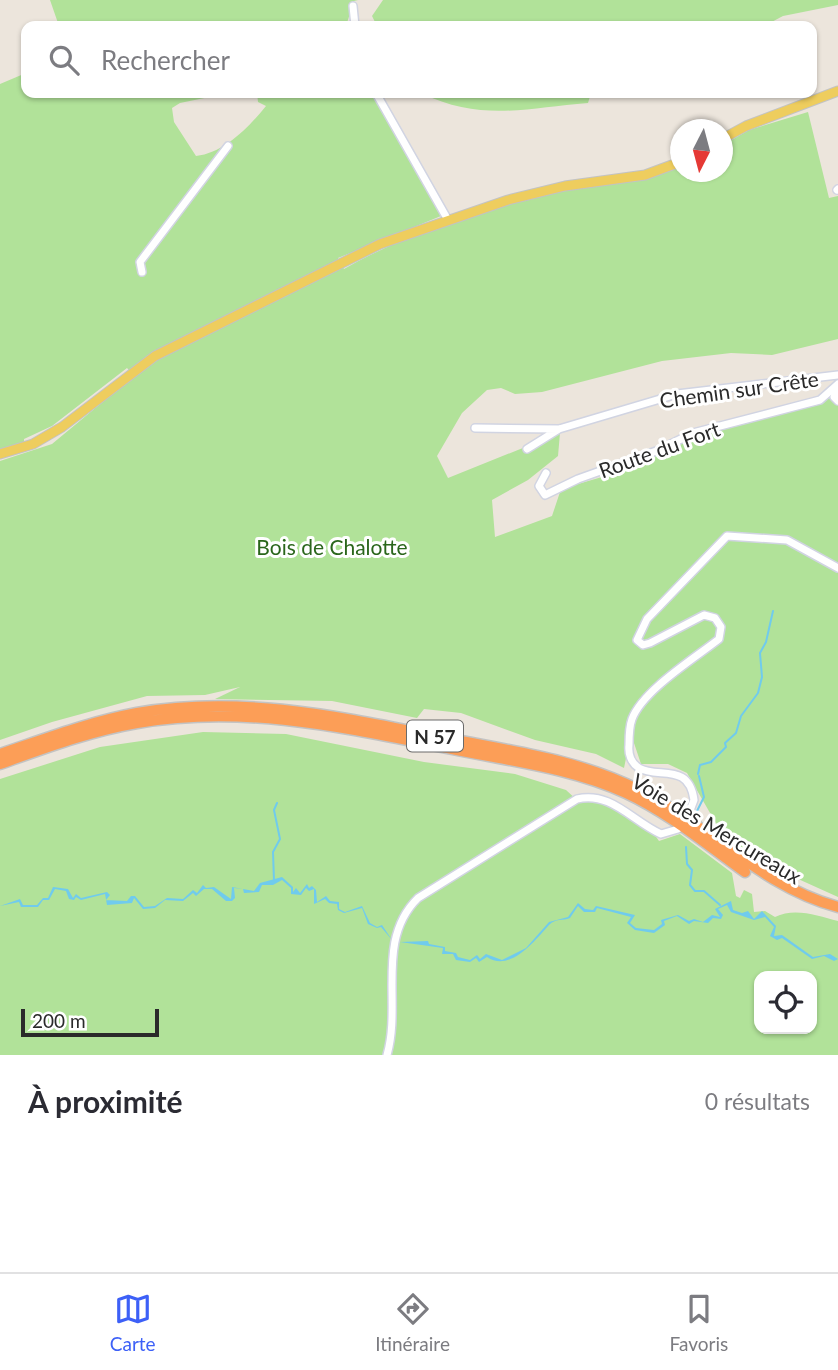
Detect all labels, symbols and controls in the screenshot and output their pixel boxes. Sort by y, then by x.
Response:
search box [21,21,817,98]
icon: search [45,41,83,79]
text: Rechercher [101,44,230,76]
north arrow [670,119,733,182]
street label: Chemin sur Crête [658,365,820,413]
street label: Route du Fort [595,415,723,482]
park label: Bois de Chalotte [256,534,408,559]
road number: N 57 [407,720,463,751]
street label: Voie des Mercureaux [628,767,807,889]
map controls [754,971,817,1034]
button: locate [754,971,817,1034]
scale bar [21,1006,159,1038]
text: 200 m [32,1009,86,1032]
text: À proximité [28,1083,183,1119]
text: 0 résultats [705,1087,810,1115]
tab: Carte [110,1290,156,1355]
tab: Itinéraire [375,1290,450,1355]
tab: Favoris [670,1290,728,1355]

